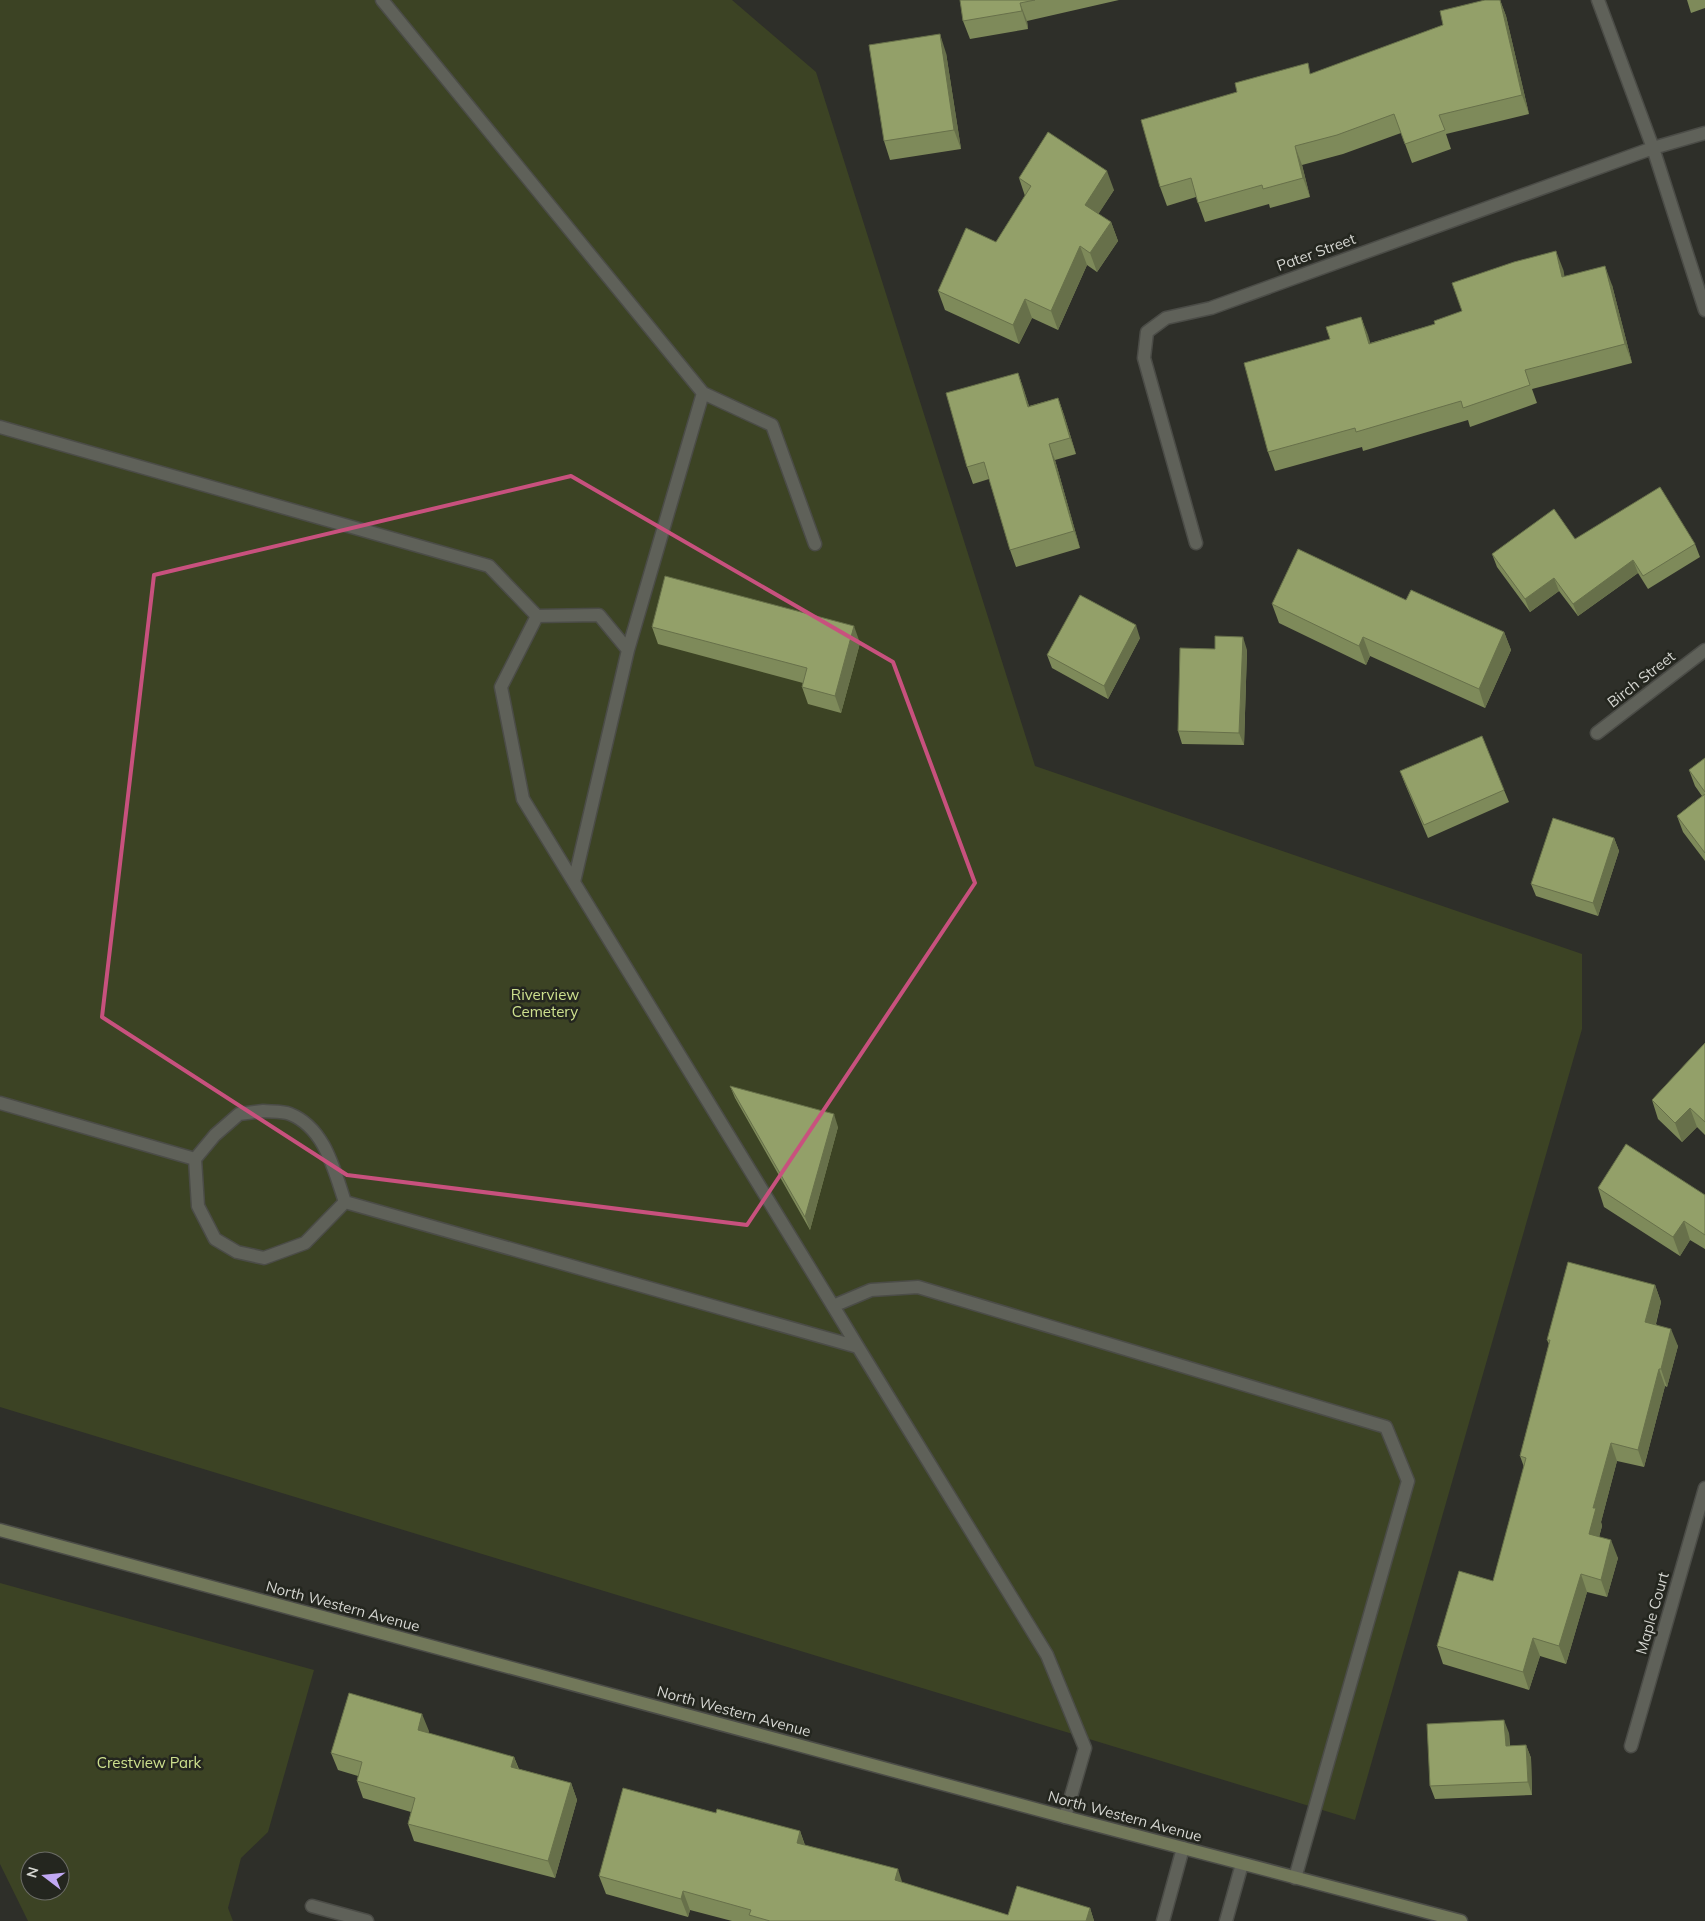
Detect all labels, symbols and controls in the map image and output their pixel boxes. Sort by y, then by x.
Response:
street label: Pater Street [1274,229,1358,275]
street label: Birch Street [1603,647,1679,711]
park label: Riverview Cemetery [511,985,579,1021]
street label: Maple Court [1631,1570,1673,1656]
street label: North Western Avenue [264,1576,422,1636]
street label: North Western Avenue [655,1681,813,1741]
park label: Crestview Park [97,1753,202,1772]
street label: North Western Avenue [1046,1786,1204,1846]
north arrow [20,1851,70,1901]
text: N [22,1865,43,1880]

